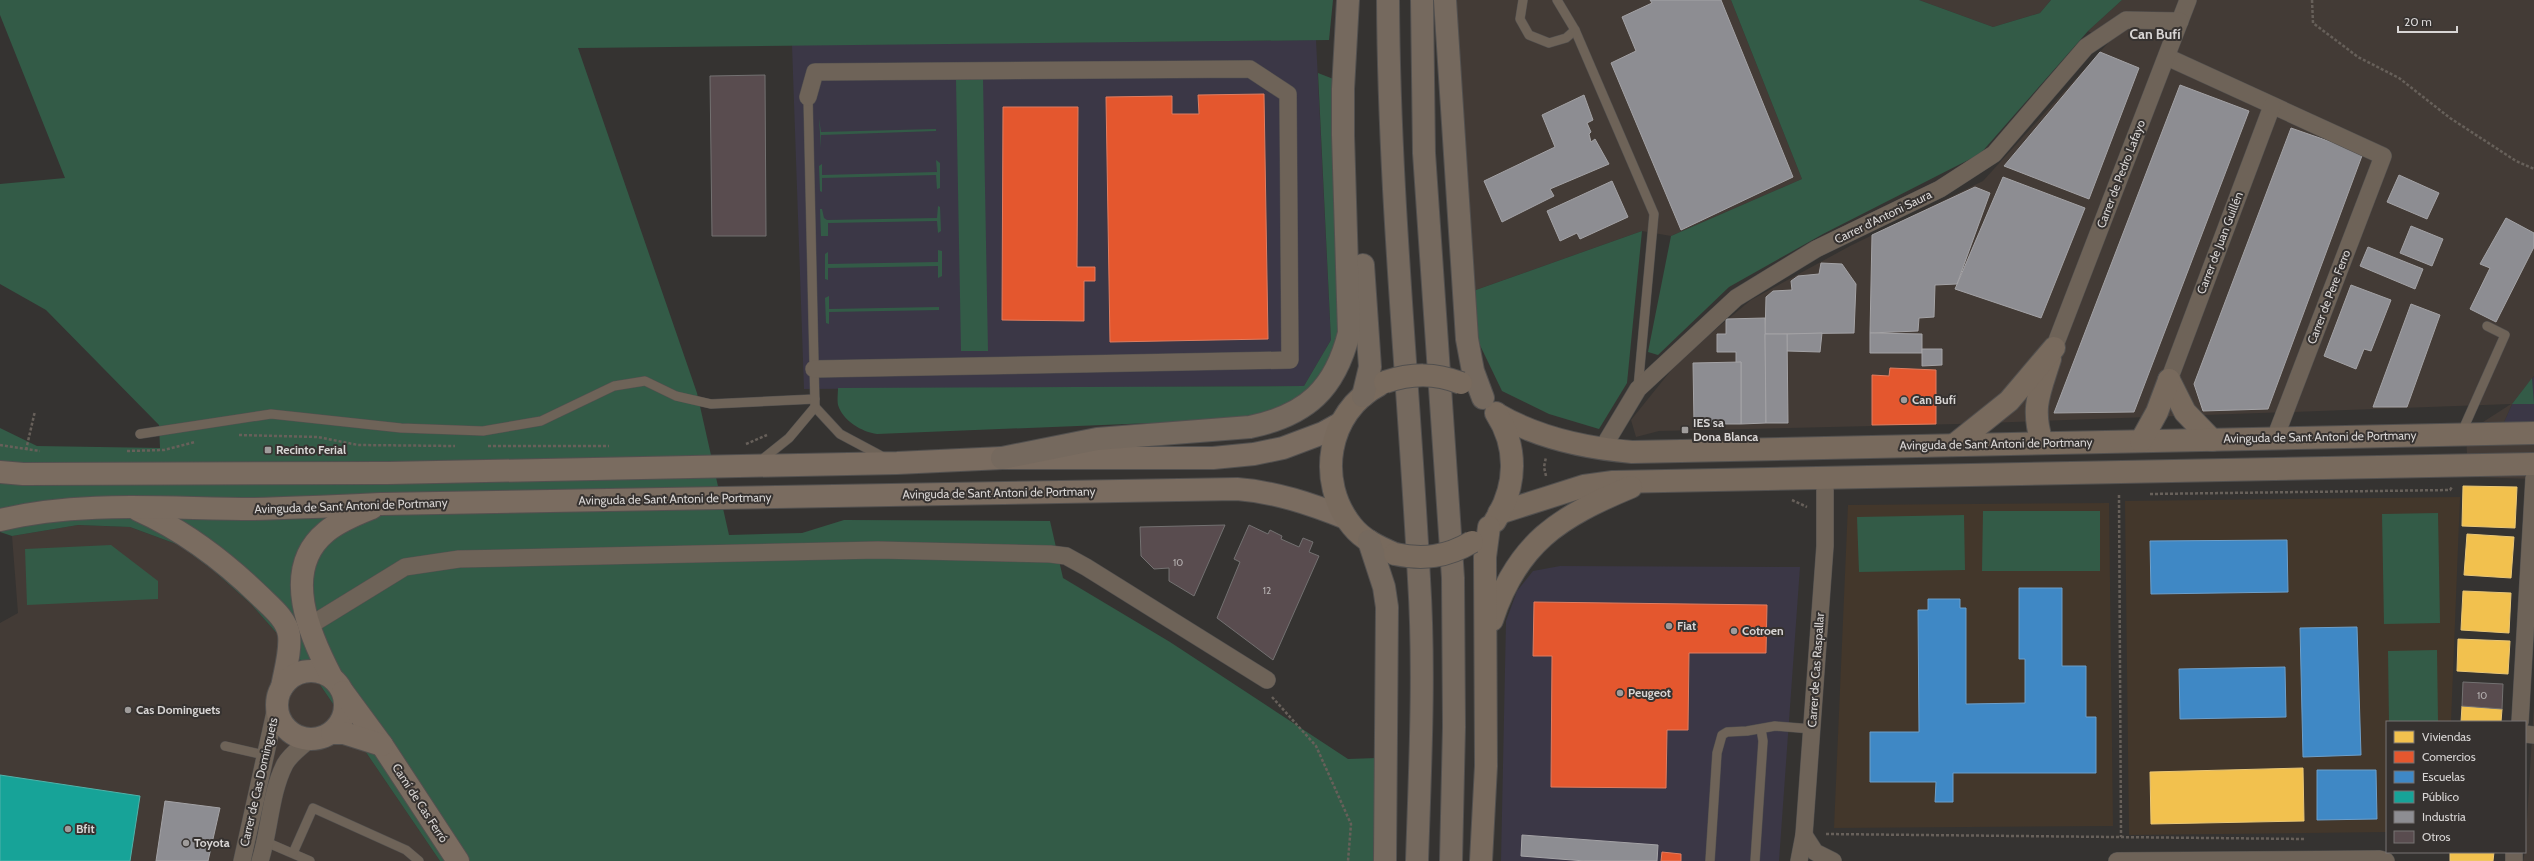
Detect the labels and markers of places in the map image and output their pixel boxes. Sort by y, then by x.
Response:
place label: Can Bufí [1912,392,1956,407]
marker: Can Bufí [1899,395,1909,405]
place label: IES sa Dona Blanca [1693,415,1758,444]
marker: IES sa Dona Blanca [1680,425,1690,435]
place label: Recinto Ferial [276,442,346,457]
marker: Recinto Ferial [263,445,273,455]
place label: Fiat [1677,618,1696,633]
marker: Fiat [1664,621,1674,631]
place label: Cotroen [1742,623,1784,638]
marker: Cotroen [1729,626,1739,636]
place label: Peugeot [1628,685,1671,700]
marker: Peugeot [1615,688,1625,698]
place label: Cas Dominguets [136,702,220,717]
marker: Cas Dominguets [123,705,133,715]
place label: Bfit [76,821,95,836]
marker: Bfit [63,824,73,834]
place label: Toyota [194,835,230,850]
marker: Toyota [181,838,191,848]

